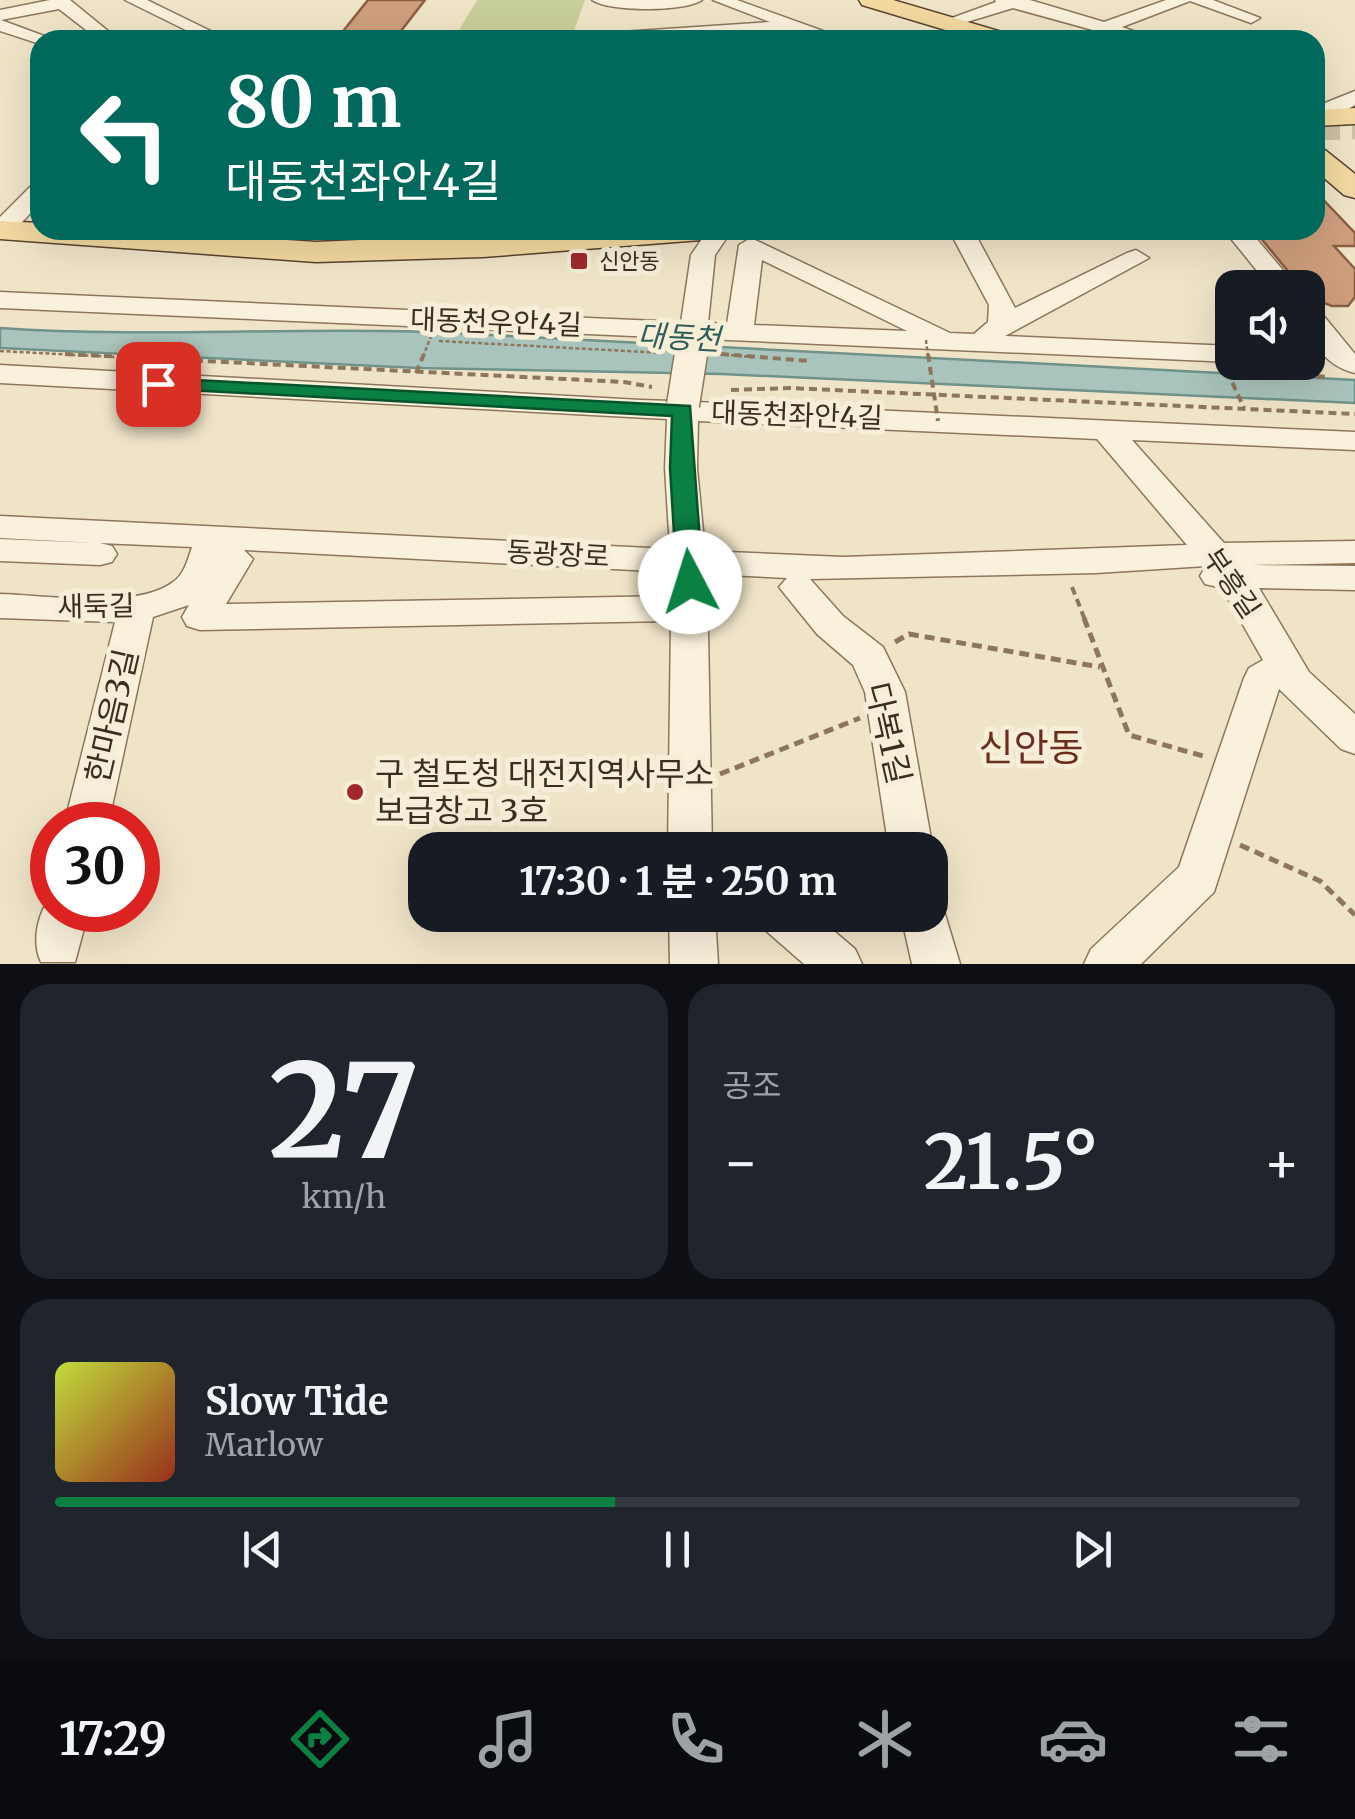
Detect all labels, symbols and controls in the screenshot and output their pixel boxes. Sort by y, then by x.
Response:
text: 80 m [225,58,401,146]
icon: left [60,70,190,200]
text: 대동천좌안4길 [225,153,501,209]
place label: 신안동 [599,247,660,275]
marker: 신안동 [568,250,590,272]
map controls [1215,270,1325,380]
button: sound [1215,270,1325,380]
street label: 대동천우안4길 [410,301,582,343]
water label: 대동천 [637,316,725,358]
pin [116,342,201,427]
icon: arrive [131,357,186,412]
street label: 대동천좌안4길 [711,394,883,436]
position arrow [638,530,742,634]
street label: 동광장로 [506,533,610,575]
street label: 부흥길 [1195,541,1269,625]
street label: 새둑길 [57,587,135,625]
street label: 한마음3길 [77,645,147,787]
street label: 다복1길 [857,678,919,788]
district label: 신안동 [979,724,1083,771]
place label: 구 철도청 대전지역사무소 보급창고 3호 [375,754,714,831]
marker: 구 철도청 대전지역사무소 보급창고 3호 [344,781,366,803]
speed limit sign: 30 [30,802,160,932]
text: 17:30 · 1 분 · 250 m [519,858,837,905]
text: 27 [269,1030,419,1193]
text: 공조 [723,1066,781,1106]
text: 21.5° [924,1115,1099,1209]
text: − [723,1128,759,1197]
text: + [1263,1128,1300,1197]
text: km/h [301,1177,386,1217]
text: Slow Tide [205,1378,389,1425]
text: Marlow [205,1425,323,1465]
icon: previous [235,1522,290,1577]
icon: pause [650,1522,705,1577]
icon: next [1065,1522,1120,1577]
icon: directions [285,1704,355,1774]
icon: music [473,1704,543,1774]
icon: phone [661,1704,731,1774]
icon: climate [850,1704,920,1774]
icon: car [1038,1704,1108,1774]
icon: filters [1226,1704,1296,1774]
text: 17:29 [59,1711,167,1767]

